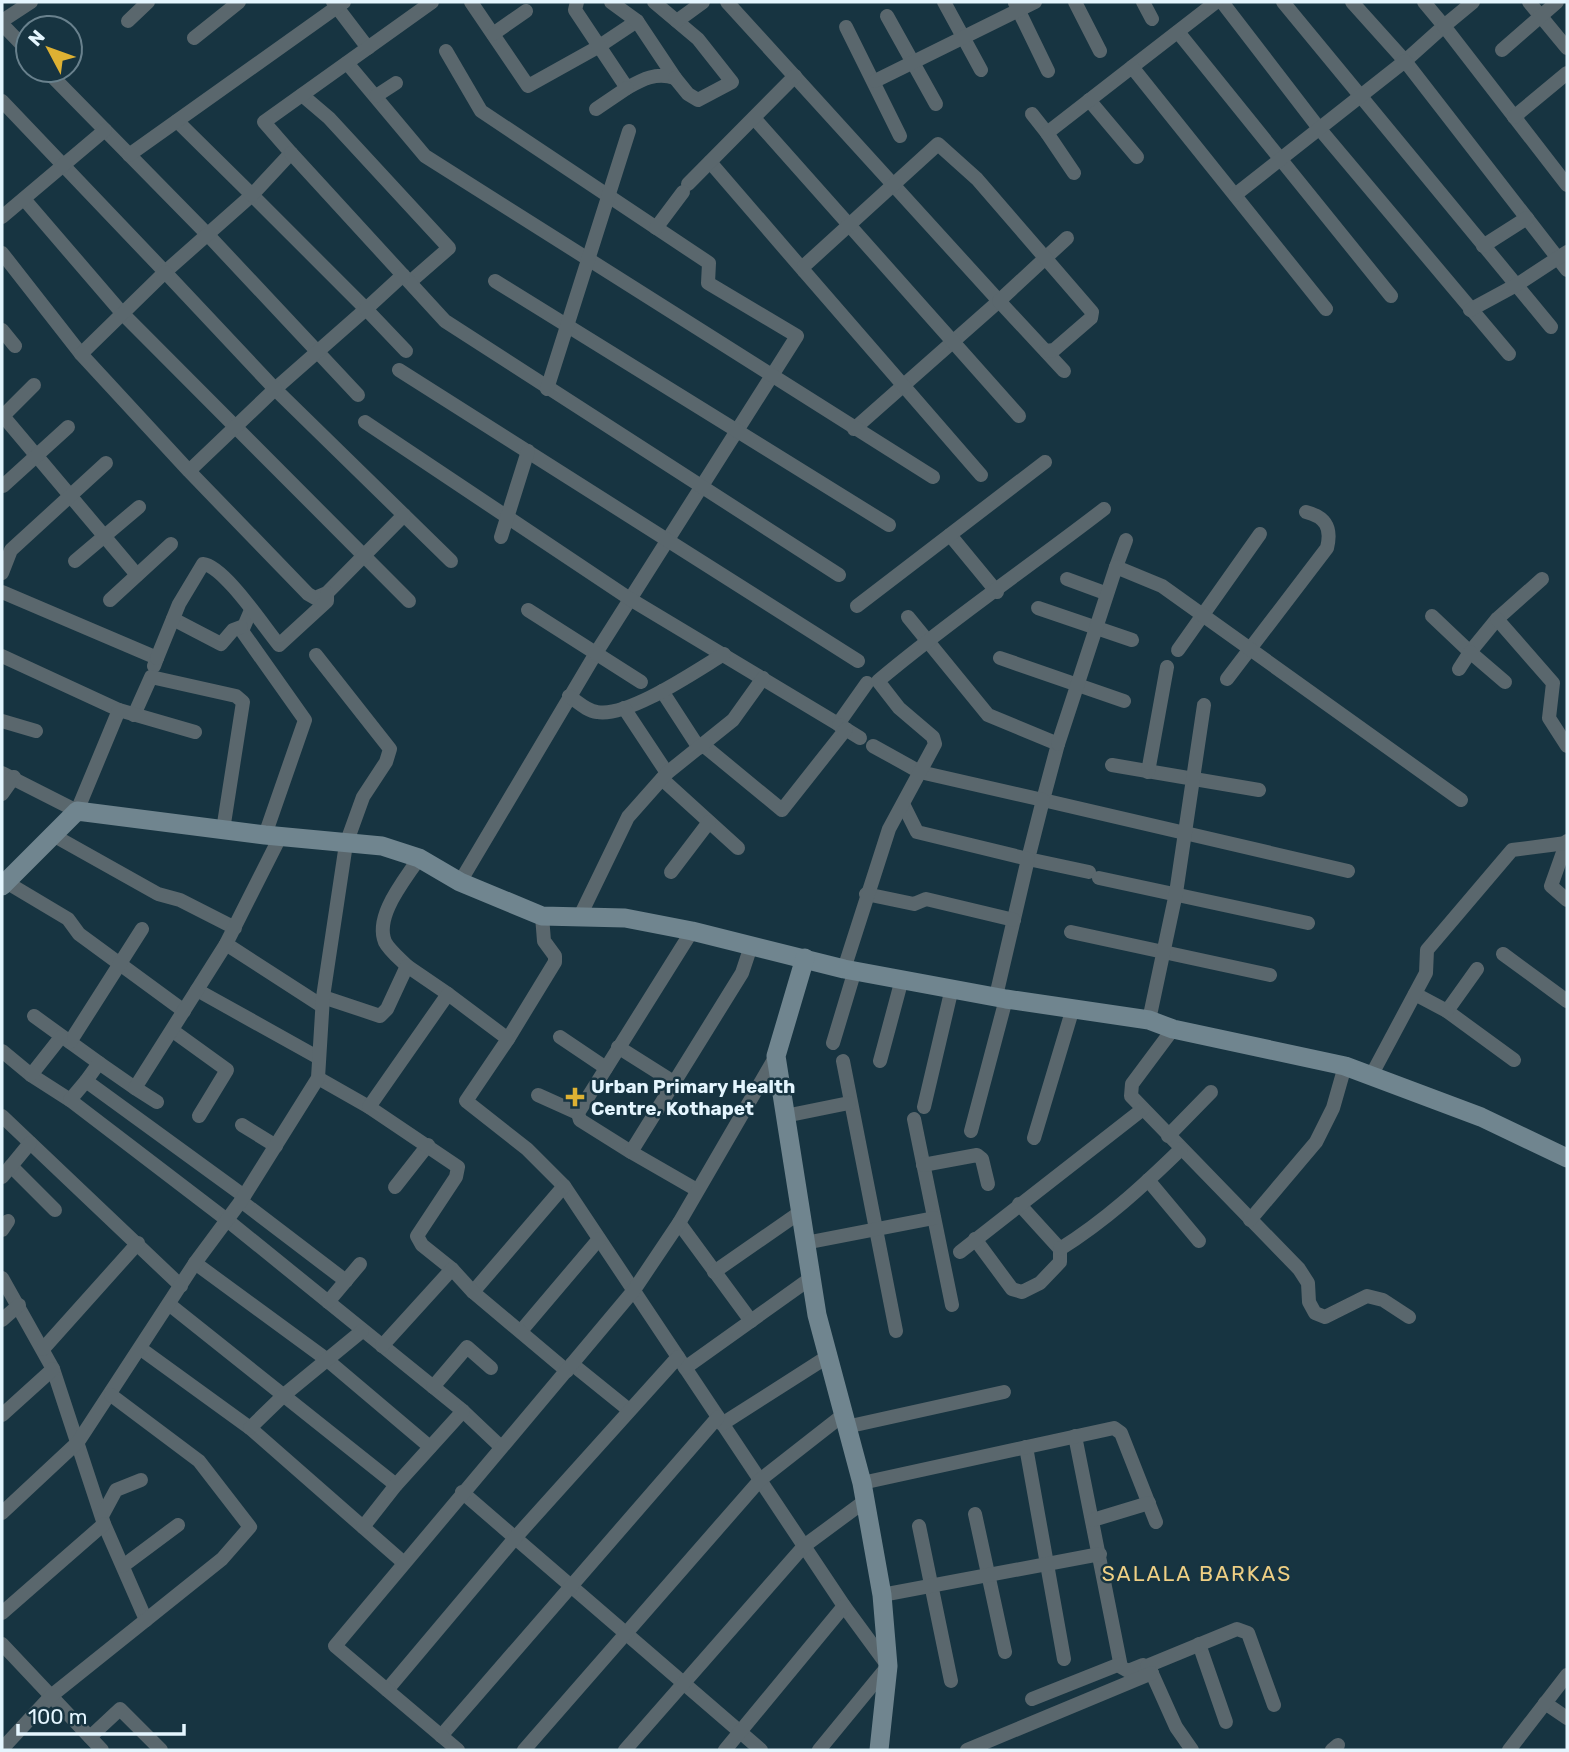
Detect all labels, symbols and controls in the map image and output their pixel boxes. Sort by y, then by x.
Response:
north arrow [14,14,84,84]
text: N [23,25,50,51]
place label: Urban Primary Health Centre, Kothapet [591,1075,795,1120]
marker: Urban Primary Health Centre, Kothapet [565,1087,585,1107]
district label: SALALA BARKAS [1102,1561,1292,1586]
scale bar [18,1692,184,1736]
text: 100 m [28,1704,87,1729]

